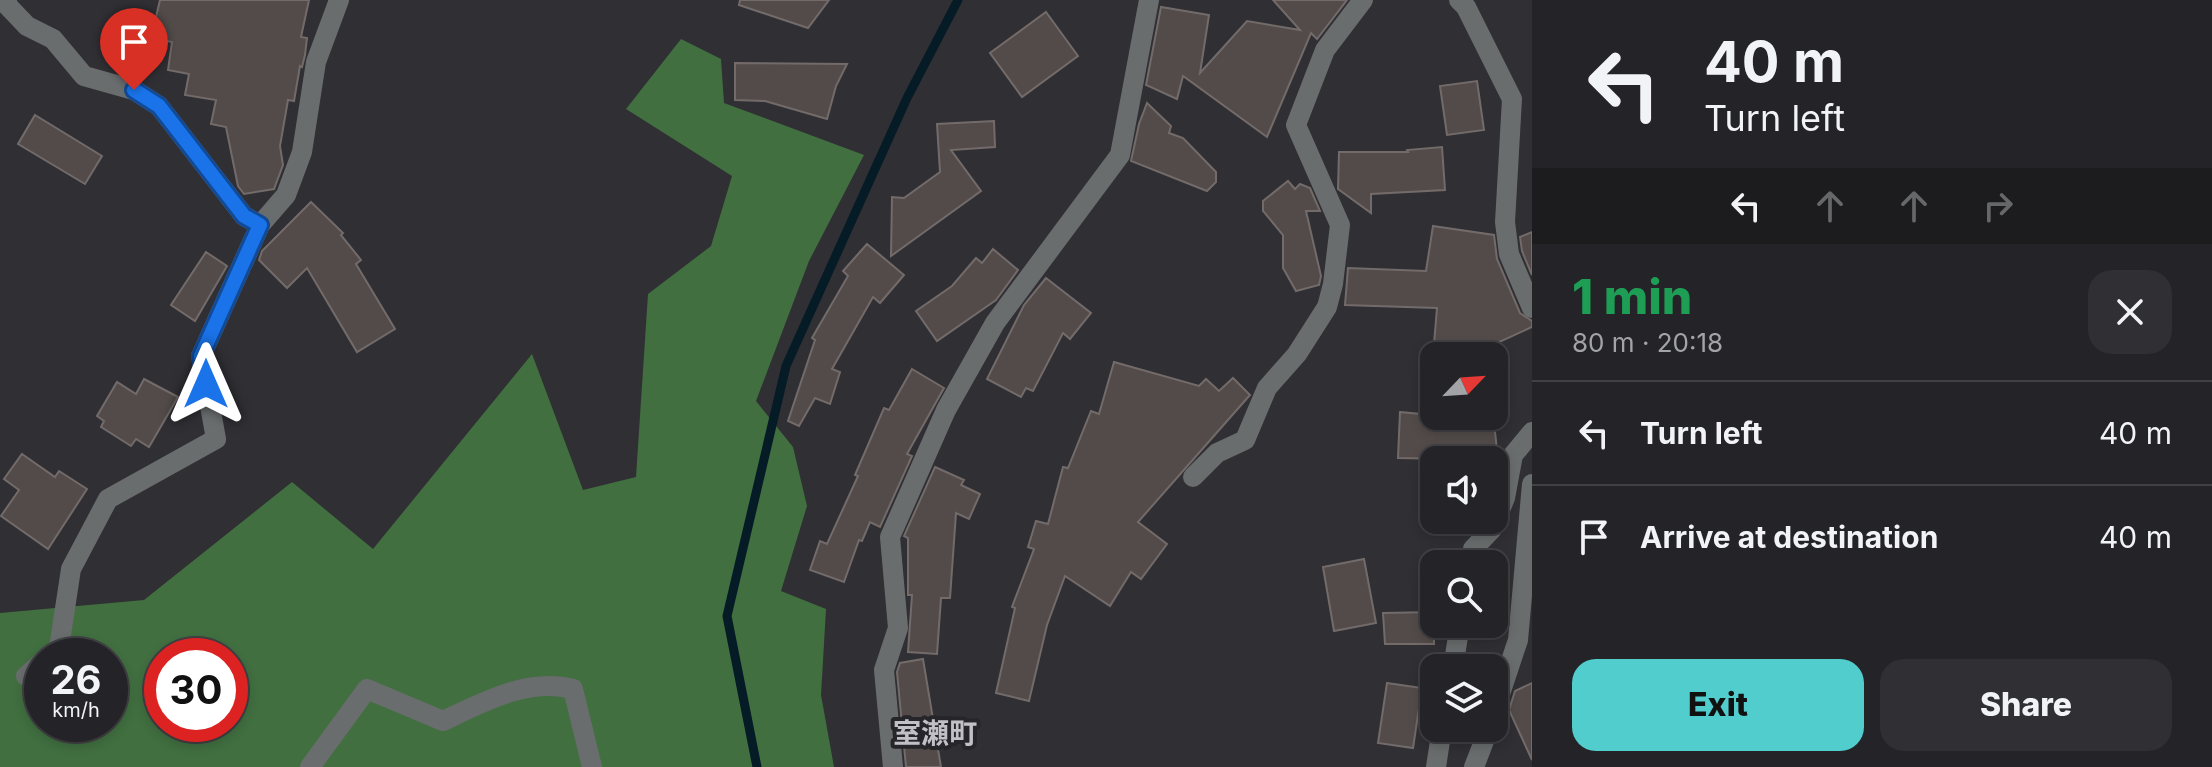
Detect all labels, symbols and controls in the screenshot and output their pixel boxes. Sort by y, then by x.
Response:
pin [100,8,168,90]
icon: arrive [112,20,156,64]
text: 40 m [1704,28,1844,96]
icon: left [1572,32,1676,136]
text: Turn left [1704,96,1845,140]
icon: left [1724,184,1768,228]
icon: ahead [1808,184,1852,228]
icon: ahead [1892,184,1936,228]
icon: right [1976,184,2020,228]
text: 1 min [1572,267,1692,326]
button: close [2088,270,2172,354]
text: 80 m · 20:18 [1572,327,1723,358]
position arrow [164,342,248,426]
north arrow [1420,342,1508,430]
map controls [1420,342,1508,742]
icon: left [1572,411,1616,455]
text: Turn left [1640,415,1762,451]
text: 40 m [2099,415,2172,451]
button: sound [1420,446,1508,534]
icon: arrive [1572,515,1616,559]
text: Arrive at destination [1640,519,1938,555]
text: 40 m [2099,519,2172,555]
button: search [1420,550,1508,638]
speed limit sign: 30 [144,638,248,742]
button: layers [1420,654,1508,742]
text: 26 [50,655,102,704]
button: Exit [1572,659,1864,751]
button: Share [1880,659,2172,751]
text: km/h [52,698,100,722]
district label: 室瀬町 [893,716,977,750]

